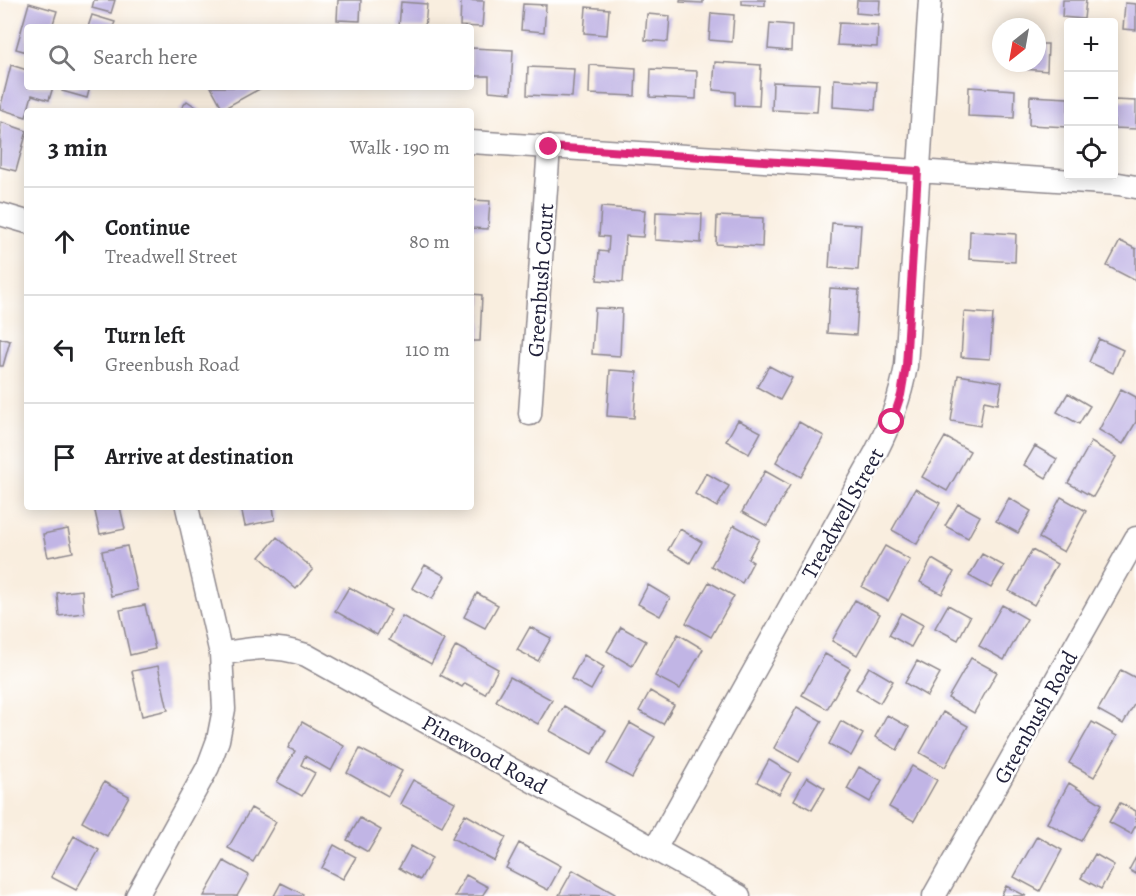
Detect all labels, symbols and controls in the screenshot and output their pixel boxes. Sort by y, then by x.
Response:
north arrow [992,18,1046,72]
map controls [1064,18,1118,180]
button: + [1064,18,1118,72]
search box [24,24,474,90]
icon: search [45,41,78,74]
text: Search here [93,42,198,72]
button: − [1064,72,1118,126]
button: locate [1064,126,1118,180]
text: 3 min [48,130,108,165]
route end [535,133,561,159]
text: Walk · 190 m [350,134,450,161]
street label: Greenbush Court [521,202,561,358]
text: Continue [105,213,190,243]
icon: ahead [48,225,81,258]
text: 80 m [409,228,450,255]
text: Treadwell Street [105,243,237,270]
text: Turn left [105,321,185,351]
icon: left [48,333,81,366]
text: 110 m [405,336,450,363]
text: Greenbush Road [105,351,240,378]
route start [878,408,904,434]
icon: arrive [48,441,81,474]
text: Arrive at destination [105,442,294,472]
street label: Treadwell Street [794,443,891,584]
street label: Greenbush Road [987,645,1085,789]
street label: Pinewood Road [416,708,553,802]

